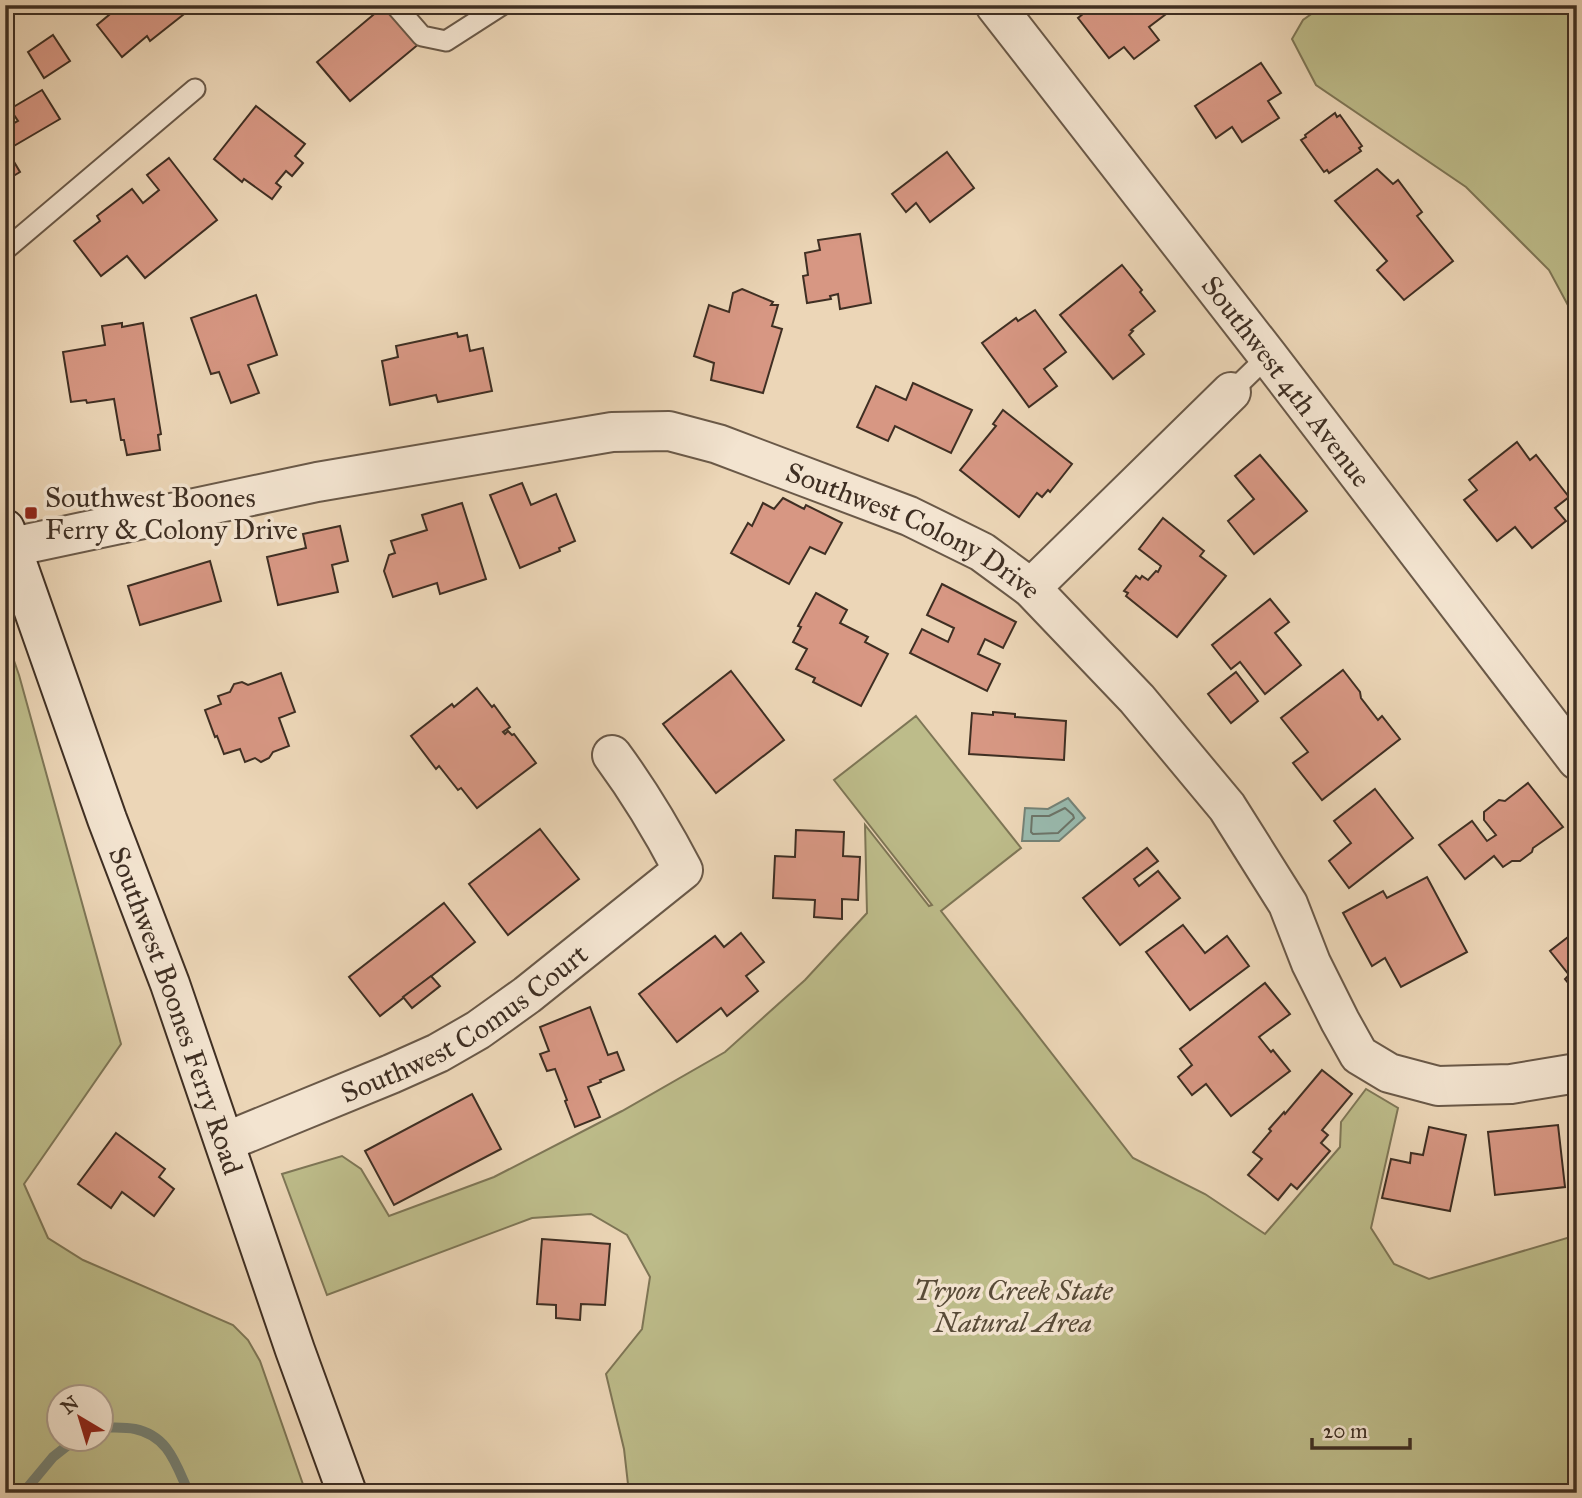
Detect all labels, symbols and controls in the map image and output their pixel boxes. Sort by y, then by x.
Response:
street label: Southwest 4th Avenue [1194,268,1379,494]
street label: Southwest Colony Drive [781,454,1049,606]
place label: Southwest Boones Ferry & Colony Drive [45,480,298,547]
marker: Southwest Boones Ferry & Colony Drive [23,505,39,521]
street label: Southwest Boones Ferry Road [102,841,251,1179]
street label: Southwest Comus Court [335,936,594,1110]
park label: Tryon Creek State Natural Area [913,1273,1113,1340]
north arrow [46,1382,116,1452]
text: N [56,1391,83,1419]
scale bar [1312,1407,1410,1451]
text: 20 m [1323,1418,1368,1444]

